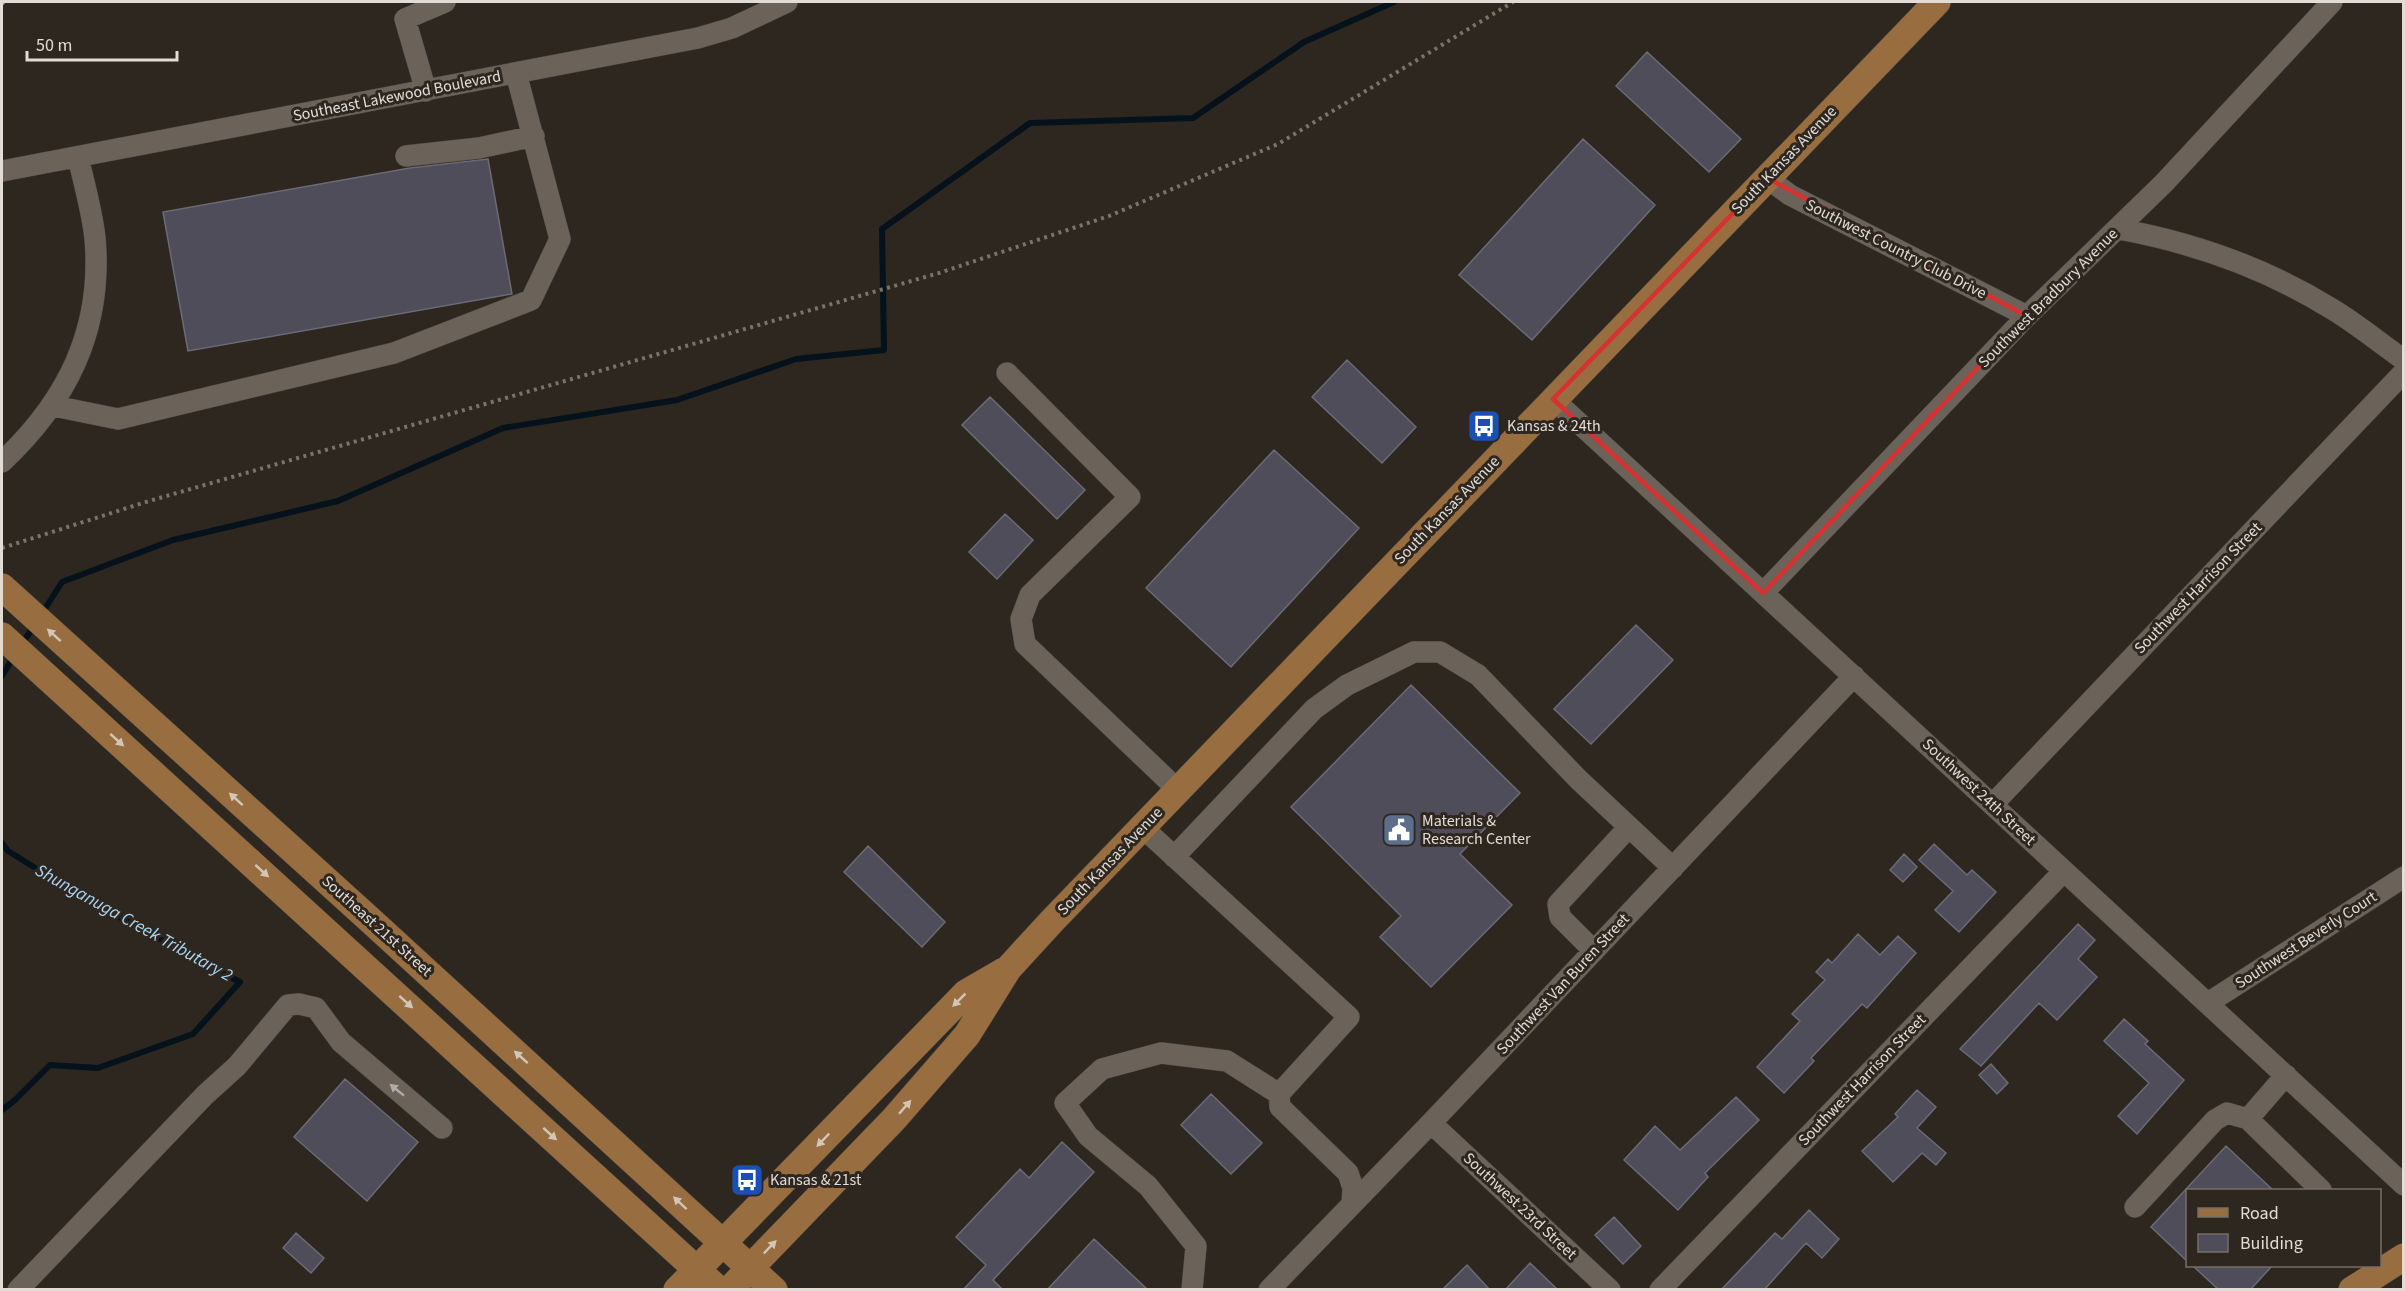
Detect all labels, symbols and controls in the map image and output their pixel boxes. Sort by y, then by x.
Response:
scale bar [27,24,177,62]
text: 50 m [36,33,72,58]
street label: Southeast Lakewood Boulevard [291,65,503,127]
street label: South Kansas Avenue [1726,101,1842,219]
street label: Southwest Country Club Drive [1802,194,1990,304]
street label: Southwest Bradbury Avenue [1973,223,2123,373]
bus stop icon: Kansas & 24th [1466,408,1502,444]
place label: Kansas & 24th [1507,415,1601,437]
street label: South Kansas Avenue [1389,451,1505,569]
street label: Southwest Harrison Street [2129,517,2267,659]
one-way arrow [47,629,62,642]
one-way arrow [109,733,124,746]
street label: Southwest 24th Street [1917,734,2041,851]
one-way arrow [229,793,244,806]
street label: South Kansas Avenue [1052,802,1168,920]
place label: Materials & Research Center [1422,810,1531,850]
public building icon: Materials & Research Center [1381,812,1417,848]
water label: Shunganuga Creek Tributary 2 [31,858,238,988]
one-way arrow [254,864,269,878]
street label: Southeast 21st Street [317,870,437,982]
street label: Southwest Beverly Court [2231,886,2382,994]
street label: Southwest Van Buren Street [1492,908,1635,1059]
one-way arrow [952,993,966,1008]
one-way arrow [399,995,413,1009]
street label: Southwest Harrison Street [1793,1009,1931,1151]
one-way arrow [513,1050,528,1064]
one-way arrow [389,1084,405,1097]
one-way arrow [898,1099,912,1114]
one-way arrow [542,1127,557,1140]
one-way arrow [817,1132,830,1147]
street label: Southwest 23rd Street [1458,1148,1582,1265]
bus stop icon: Kansas & 21st [729,1162,765,1198]
place label: Kansas & 21st [770,1169,862,1191]
legend [2186,1189,2381,1267]
one-way arrow [673,1197,688,1210]
text: Road [2240,1201,2279,1226]
text: Building [2240,1231,2303,1256]
one-way arrow [762,1241,776,1255]

